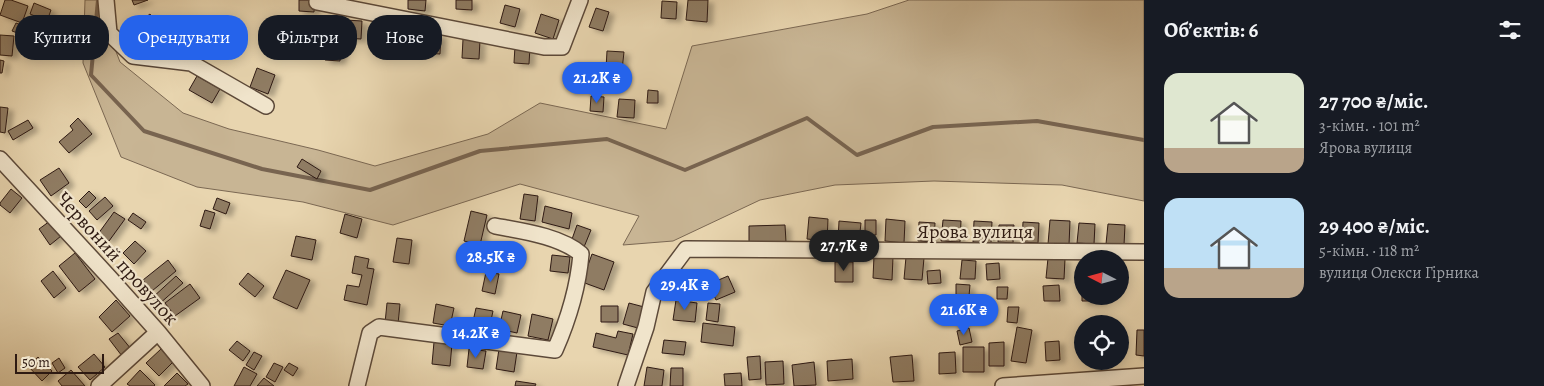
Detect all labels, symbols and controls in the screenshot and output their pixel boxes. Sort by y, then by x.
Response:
chip: Купити [15,15,109,60]
chip: Орендувати [119,15,248,60]
chip: Фільтри [258,15,357,60]
chip: Нове [367,15,442,60]
text: Об’єктів: 6 [1164,16,1258,44]
icon: filters [1496,16,1524,44]
pin: 21.2K ₴ [551,62,643,104]
text: 21.2K ₴ [573,67,621,89]
text: 27 700 ₴/міс. [1319,87,1428,115]
icon: home [1204,93,1264,153]
text: 3-кімн. · 101 m² [1319,115,1420,137]
text: Ярова вулиця [1319,137,1412,159]
street label: Червоний провулок [50,186,185,331]
text: 29 400 ₴/міс. [1319,212,1430,240]
street label: Ярова вулиця [917,218,1033,245]
icon: home [1204,218,1264,278]
pin: 27.7K ₴ [798,230,890,272]
text: 27.7K ₴ [820,235,868,257]
pin: 28.5K ₴ [445,240,537,283]
text: 5-кімн. · 118 m² [1319,240,1419,262]
text: 28.5K ₴ [467,246,515,268]
north arrow [1074,250,1129,305]
map controls [1074,250,1129,370]
text: вулиця Олекси Гірника [1319,262,1479,284]
pin: 29.4K ₴ [639,268,731,311]
text: 29.4K ₴ [661,274,709,296]
pin: 21.6K ₴ [918,294,1010,336]
text: 21.6K ₴ [940,299,988,321]
button: locate [1074,315,1129,370]
pin: 14.2K ₴ [430,316,522,359]
text: 14.2K ₴ [452,322,500,344]
scale bar [15,351,104,374]
text: 50 m [22,353,50,372]

